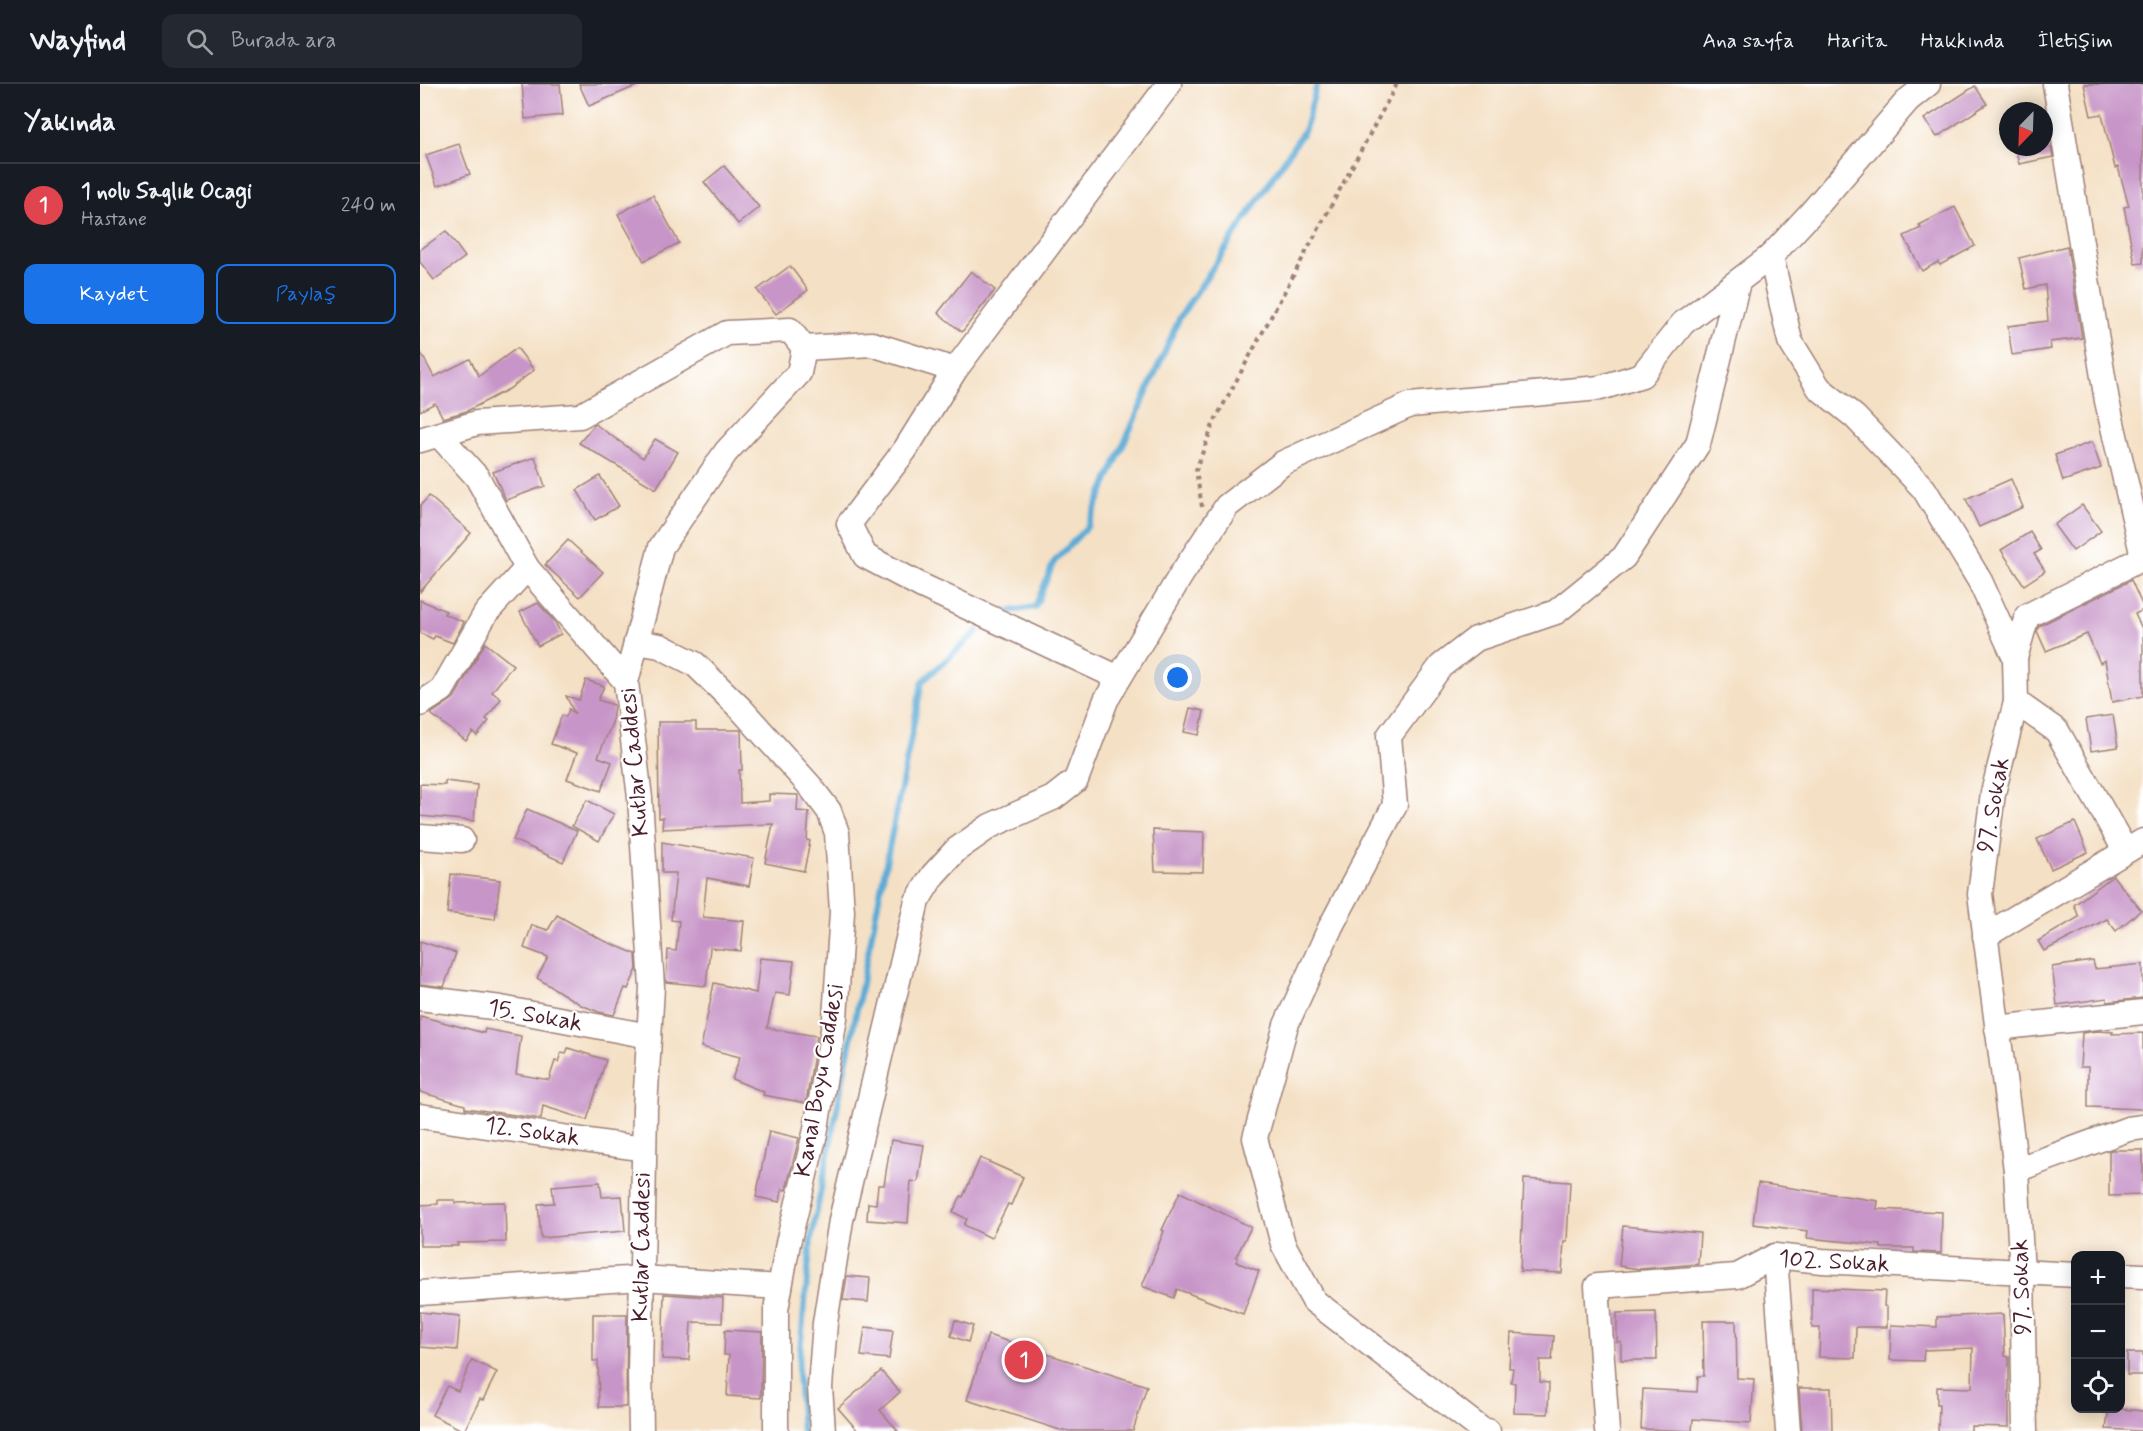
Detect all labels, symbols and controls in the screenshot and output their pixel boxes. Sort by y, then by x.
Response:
search box [162,14,582,68]
text: Wayfind [30,23,126,60]
icon: search [183,25,216,58]
text: Burada ara [231,27,336,55]
text: Ana sayfa [1702,27,1794,55]
text: Harita [1827,27,1887,55]
text: Hakkında [1920,27,2005,55]
text: İletişim [2038,27,2113,55]
north arrow [1999,102,2053,156]
text: Yakında [24,106,116,140]
text: 1 nolu Saglık Ocagi [81,178,252,206]
text: 1 [39,192,48,219]
text: 240 m [341,192,396,219]
text: Hastane [81,206,147,233]
button: Kaydet [24,264,204,324]
button: Paylaş [216,264,396,324]
your location [1163,663,1192,692]
street label: Kutlar Caddesi [613,686,657,838]
street label: 97. Sokak [1970,755,2018,855]
street label: Kanal Boyu Caddesi [788,980,852,1180]
street label: 15. Sokak [485,992,585,1040]
street label: 12. Sokak [483,1110,582,1154]
street label: Kutlar Caddesi [625,1172,659,1322]
street label: 97. Sokak [2005,1238,2039,1336]
street label: 102. Sokak [1778,1244,1890,1280]
map controls [2071,1251,2125,1413]
button: + [2071,1251,2125,1305]
button: − [2071,1305,2125,1359]
pin: 1 [1004,1338,1044,1382]
button: locate [2071,1359,2125,1413]

